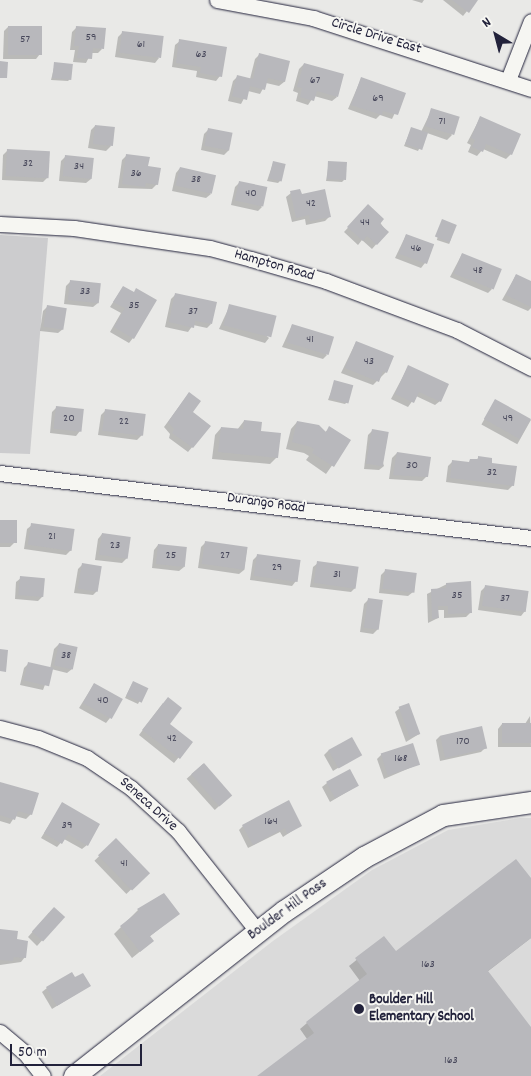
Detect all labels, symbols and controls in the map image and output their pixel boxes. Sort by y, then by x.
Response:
north arrow [471,10,521,60]
text: N [478,13,496,33]
street label: Circle Drive East [329,15,423,59]
house number: 59 [85,31,97,45]
house number: 57 [20,33,30,47]
house number: 61 [137,38,145,52]
house number: 63 [195,48,207,62]
house number: 67 [310,74,320,88]
house number: 69 [372,92,384,106]
house number: 71 [438,115,446,129]
house number: 32 [23,157,33,171]
house number: 34 [74,160,84,174]
house number: 36 [130,167,142,181]
house number: 38 [191,173,201,187]
house number: 40 [245,187,257,201]
house number: 42 [306,197,316,211]
house number: 44 [360,216,370,230]
house number: 46 [411,242,421,256]
street label: Hampton Road [232,246,316,286]
house number: 48 [473,264,483,278]
house number: 33 [80,285,90,299]
house number: 35 [129,299,139,313]
house number: 37 [188,305,198,319]
house number: 41 [306,333,314,347]
house number: 43 [364,355,374,369]
house number: 20 [63,412,75,426]
house number: 49 [503,412,513,426]
house number: 22 [119,415,129,429]
house number: 30 [406,459,418,473]
house number: 32 [487,466,497,480]
street label: Durango Road [226,490,306,518]
house number: 21 [48,530,56,544]
house number: 23 [110,539,120,553]
house number: 25 [166,549,176,563]
house number: 27 [220,549,230,563]
house number: 29 [272,561,282,575]
house number: 31 [333,568,341,582]
house number: 35 [452,589,462,603]
house number: 37 [500,592,510,606]
house number: 38 [61,649,71,663]
house number: 40 [97,694,109,708]
house number: 42 [167,732,177,746]
house number: 170 [456,735,470,749]
house number: 168 [394,752,408,766]
street label: Seneca Drive [115,774,181,836]
house number: 164 [264,815,278,829]
house number: 39 [62,819,72,833]
house number: 41 [120,857,128,871]
street label: Boulder Hill Pass [245,875,331,945]
house number: 163 [421,958,435,972]
place label: Boulder Hill Elementary School [369,991,474,1026]
marker: Boulder Hill Elementary School [353,1003,365,1015]
scale bar [12,1034,145,1066]
text: 50 m [18,1042,47,1064]
house number: 163 [444,1054,458,1068]

